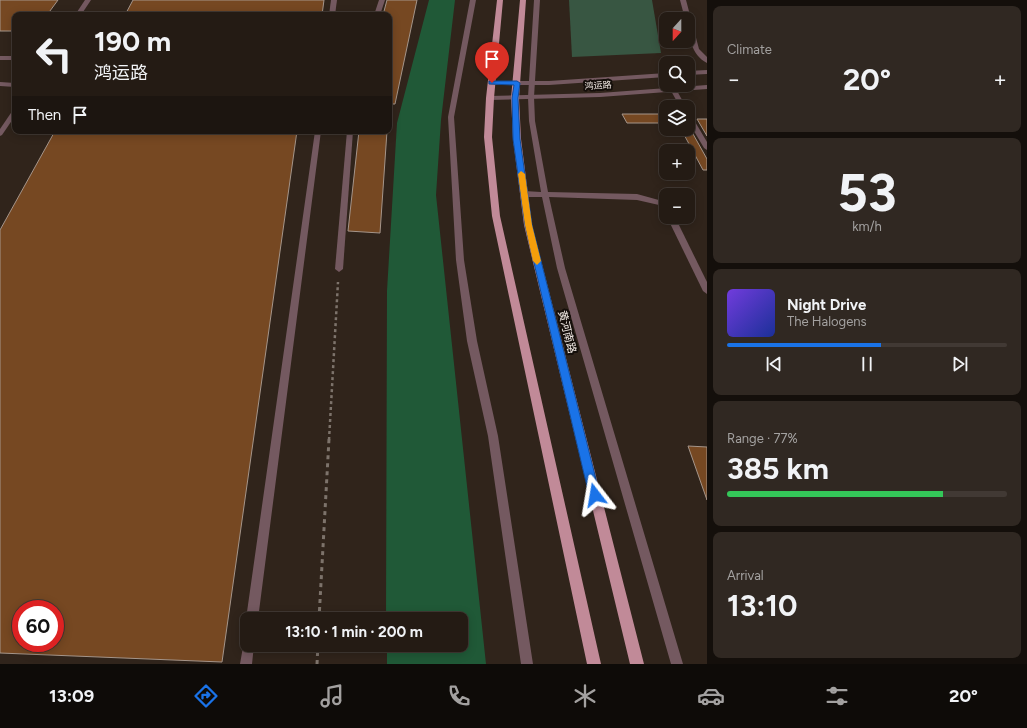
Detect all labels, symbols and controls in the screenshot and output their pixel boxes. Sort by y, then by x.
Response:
north arrow [659,12,695,48]
map controls [659,12,695,224]
text: 190 m [94,24,171,58]
icon: left [28,28,80,80]
pin [475,42,509,83]
text: Climate [727,42,772,57]
icon: arrive [481,48,503,70]
button: search [659,56,695,92]
text: 20° [843,61,891,98]
text: 鸿运路 [94,62,148,84]
text: − [727,66,741,93]
text: + [993,66,1007,93]
street label: 鸿运路 [584,79,612,91]
button: layers [659,100,695,136]
icon: arrive [69,104,91,126]
text: Then [28,106,61,124]
button: + [659,144,695,180]
text: 53 [837,162,897,224]
button: − [659,188,695,224]
text: km/h [852,219,882,234]
text: Night Drive [787,296,866,314]
street label: 黄河南路 [555,309,579,355]
text: The Halogens [787,314,867,329]
icon: previous [763,353,785,375]
icon: pause [856,353,878,375]
icon: next [949,353,971,375]
text: Range · 77% [727,431,798,446]
text: 385 km [727,450,829,487]
position arrow [574,474,616,516]
text: Arrival [727,568,764,583]
text: 13:10 [727,587,797,624]
speed limit sign: 60 [12,600,64,652]
text: 13:10 · 1 min · 200 m [285,623,423,641]
icon: directions [192,682,220,710]
icon: music [318,682,346,710]
icon: phone [445,682,473,710]
icon: climate [571,682,599,710]
icon: car [697,682,725,710]
icon: filters [823,682,851,710]
text: 13:09 [49,685,94,707]
text: 20° [949,685,978,707]

